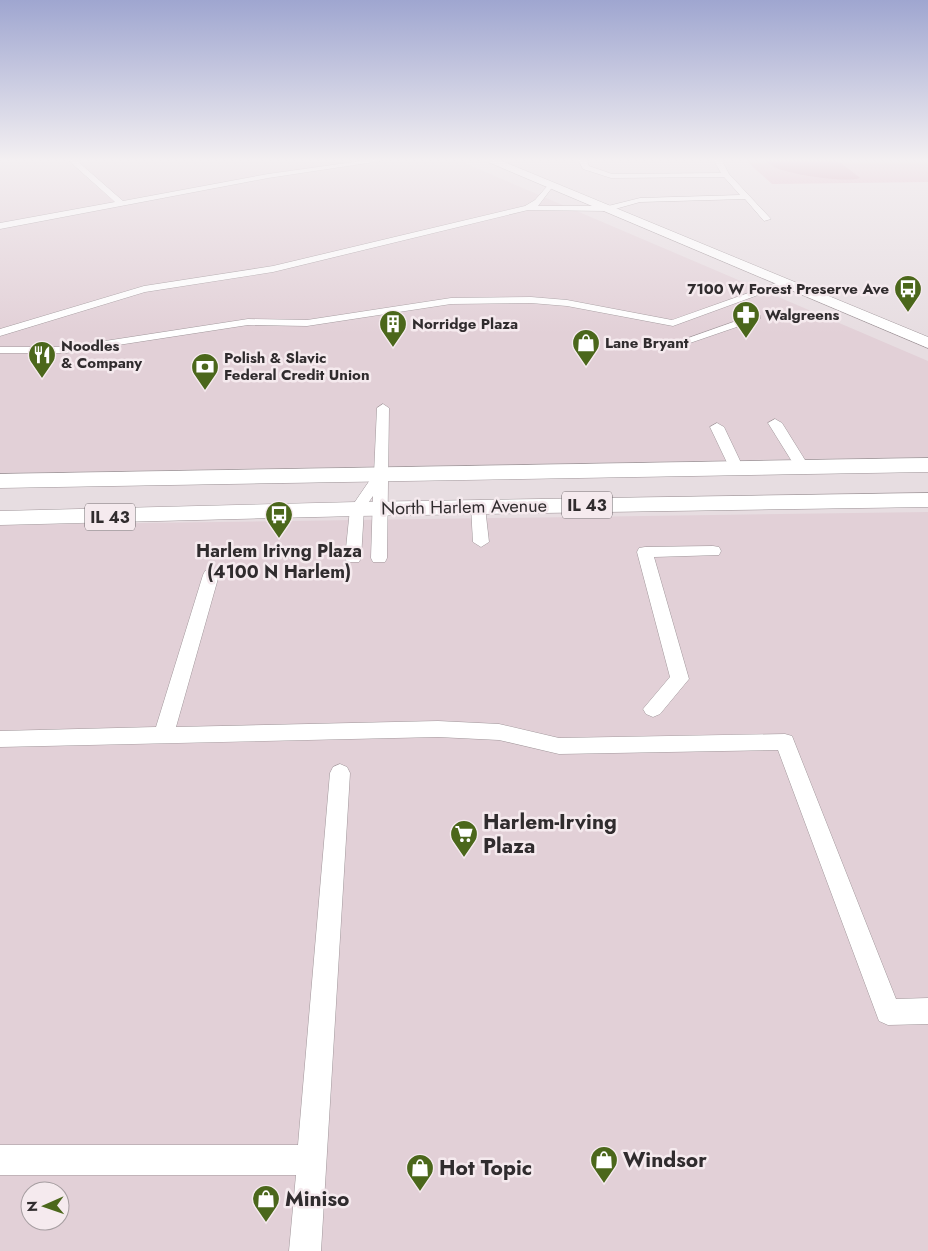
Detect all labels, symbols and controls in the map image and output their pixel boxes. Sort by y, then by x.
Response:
bus stop icon: 7100 W Forest Preserve Ave [893,274,923,313]
place label: 7100 W Forest Preserve Ave [687,278,889,300]
pharmacy icon: Walgreens [731,300,761,339]
place label: Walgreens [765,304,840,326]
building icon: Norridge Plaza [378,309,408,348]
place label: Norridge Plaza [412,313,518,335]
shop icon: Lane Bryant [571,328,601,367]
place label: Lane Bryant [605,332,689,354]
place label: Noodles & Company [61,335,142,374]
restaurant icon: Noodles & Company [27,340,57,379]
place label: Polish & Slavic Federal Credit Union [224,347,370,386]
bank icon: Polish & Slavic Federal Credit Union [190,352,220,391]
road number: IL 43 [562,492,612,518]
street label: North Harlem Avenue [381,493,547,521]
bus stop icon: Harlem Irivng Plaza (4100 N Harlem) [264,500,294,539]
road number: IL 43 [85,504,135,530]
place label: Harlem Irivng Plaza (4100 N Harlem) [196,538,362,585]
place label: Harlem-Irving Plaza [483,807,617,861]
supermarket icon: Harlem-Irving Plaza [449,819,479,858]
shop icon: Windsor [589,1145,619,1184]
place label: Windsor [623,1145,707,1175]
shop icon: Hot Topic [405,1153,435,1192]
place label: Hot Topic [439,1153,532,1183]
north arrow [20,1181,70,1231]
shop icon: Miniso [251,1184,281,1223]
place label: Miniso [285,1184,349,1214]
text: N [22,1201,42,1212]

